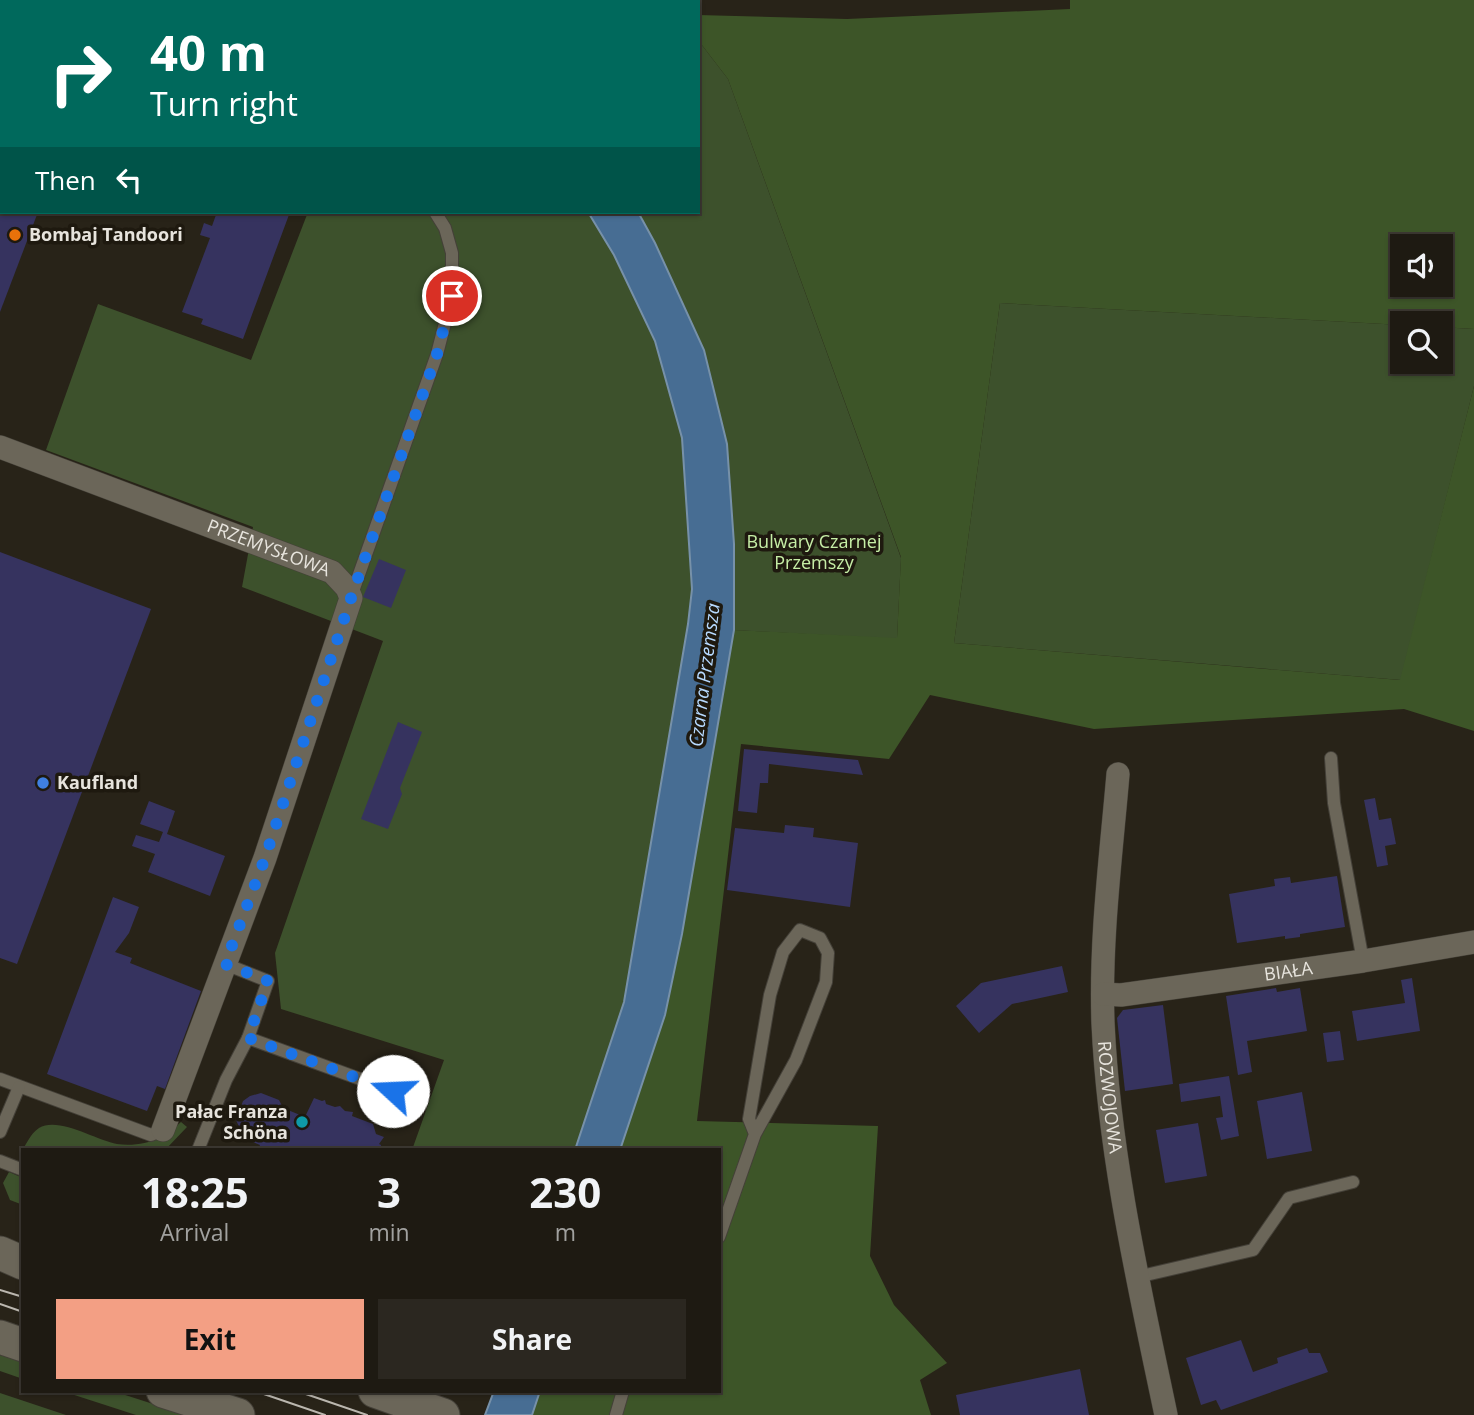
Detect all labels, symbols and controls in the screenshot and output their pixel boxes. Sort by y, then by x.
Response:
text: 40 m [150,19,267,85]
icon: right [35,28,126,119]
text: Turn right [150,82,298,125]
icon: left [110,161,148,199]
text: Then [35,162,96,198]
place label: Bombaj Tandoori [29,222,183,246]
marker: Bombaj Tandoori [7,227,23,243]
map controls [1390,234,1453,374]
button: sound [1390,234,1453,297]
pin [422,266,482,326]
icon: arrive [433,277,471,315]
button: search [1390,311,1453,374]
street label: PRZEMYSŁOWA [204,513,335,582]
park label: Bulwary Czarnej Przemszy [746,529,882,574]
water label: Czarna Przemsza [682,601,726,748]
place label: Kaufland [57,770,138,794]
marker: Kaufland [35,775,51,791]
street label: BIAŁA [1262,955,1315,986]
street label: ROZWOJOWA [1093,1040,1129,1155]
position arrow [356,1054,430,1128]
place label: Pałac Franza Schöna [175,1099,288,1144]
marker: Pałac Franza Schöna [294,1114,310,1130]
text: 18:25 [141,1163,249,1220]
text: 3 [377,1163,401,1220]
text: 230 [529,1163,601,1220]
text: Arrival [160,1216,229,1248]
text: min [368,1216,410,1248]
text: m [555,1216,576,1248]
button: Exit [56,1299,364,1379]
button: Share [378,1299,686,1379]

